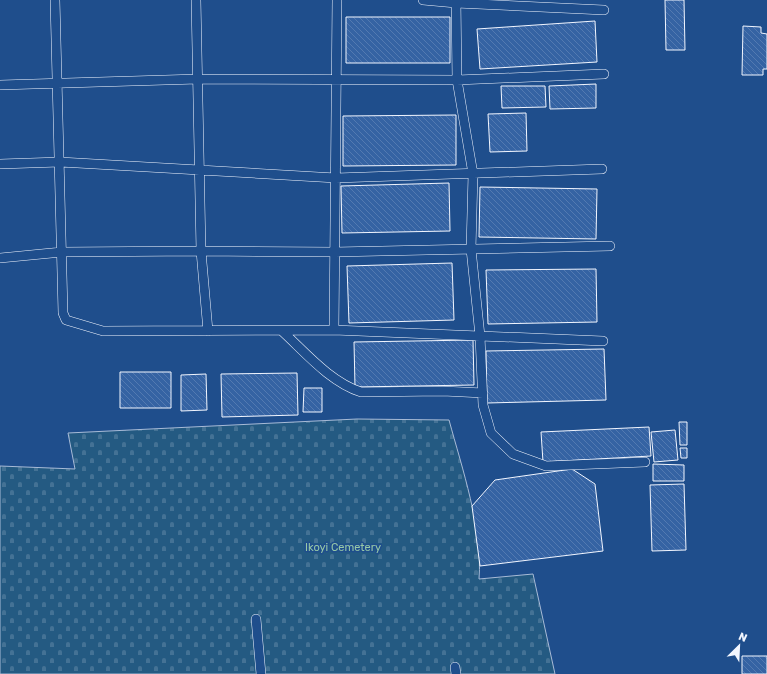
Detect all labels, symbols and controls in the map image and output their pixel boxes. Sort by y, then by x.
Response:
park label: Ikoyi Cemetery [305,541,381,554]
north arrow [719,626,759,666]
text: N [737,630,749,645]

